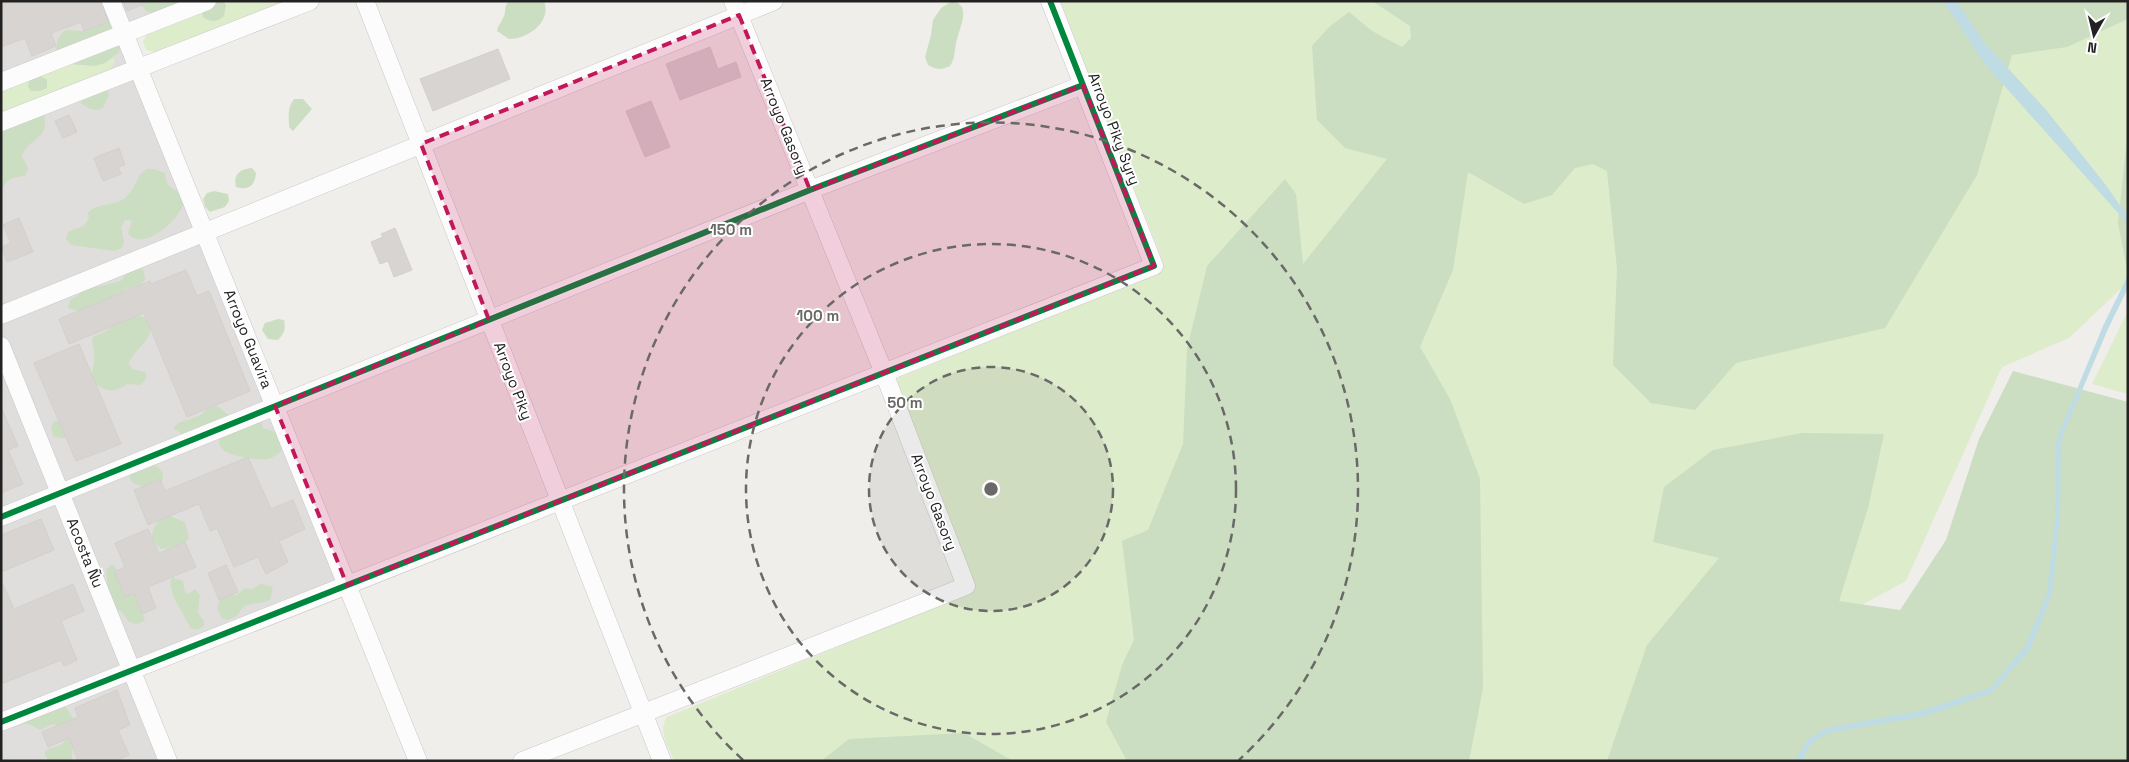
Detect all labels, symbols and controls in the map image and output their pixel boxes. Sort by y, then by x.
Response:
north arrow [2069,10,2119,60]
text: N [2086,38,2098,57]
street label: Arroyo Piky Syry [1084,70,1145,188]
street label: Arroyo Gasory [756,75,812,177]
text: 150 m [710,220,752,239]
street label: Arroyo Guavira [220,286,277,391]
text: 100 m [797,306,839,325]
street label: Arroyo Piky [490,339,537,423]
text: 50 m [887,393,923,412]
street label: Arroyo Gasory [907,451,962,553]
centre of rings [982,480,1000,498]
street label: Acosta Ñu [63,515,108,591]

